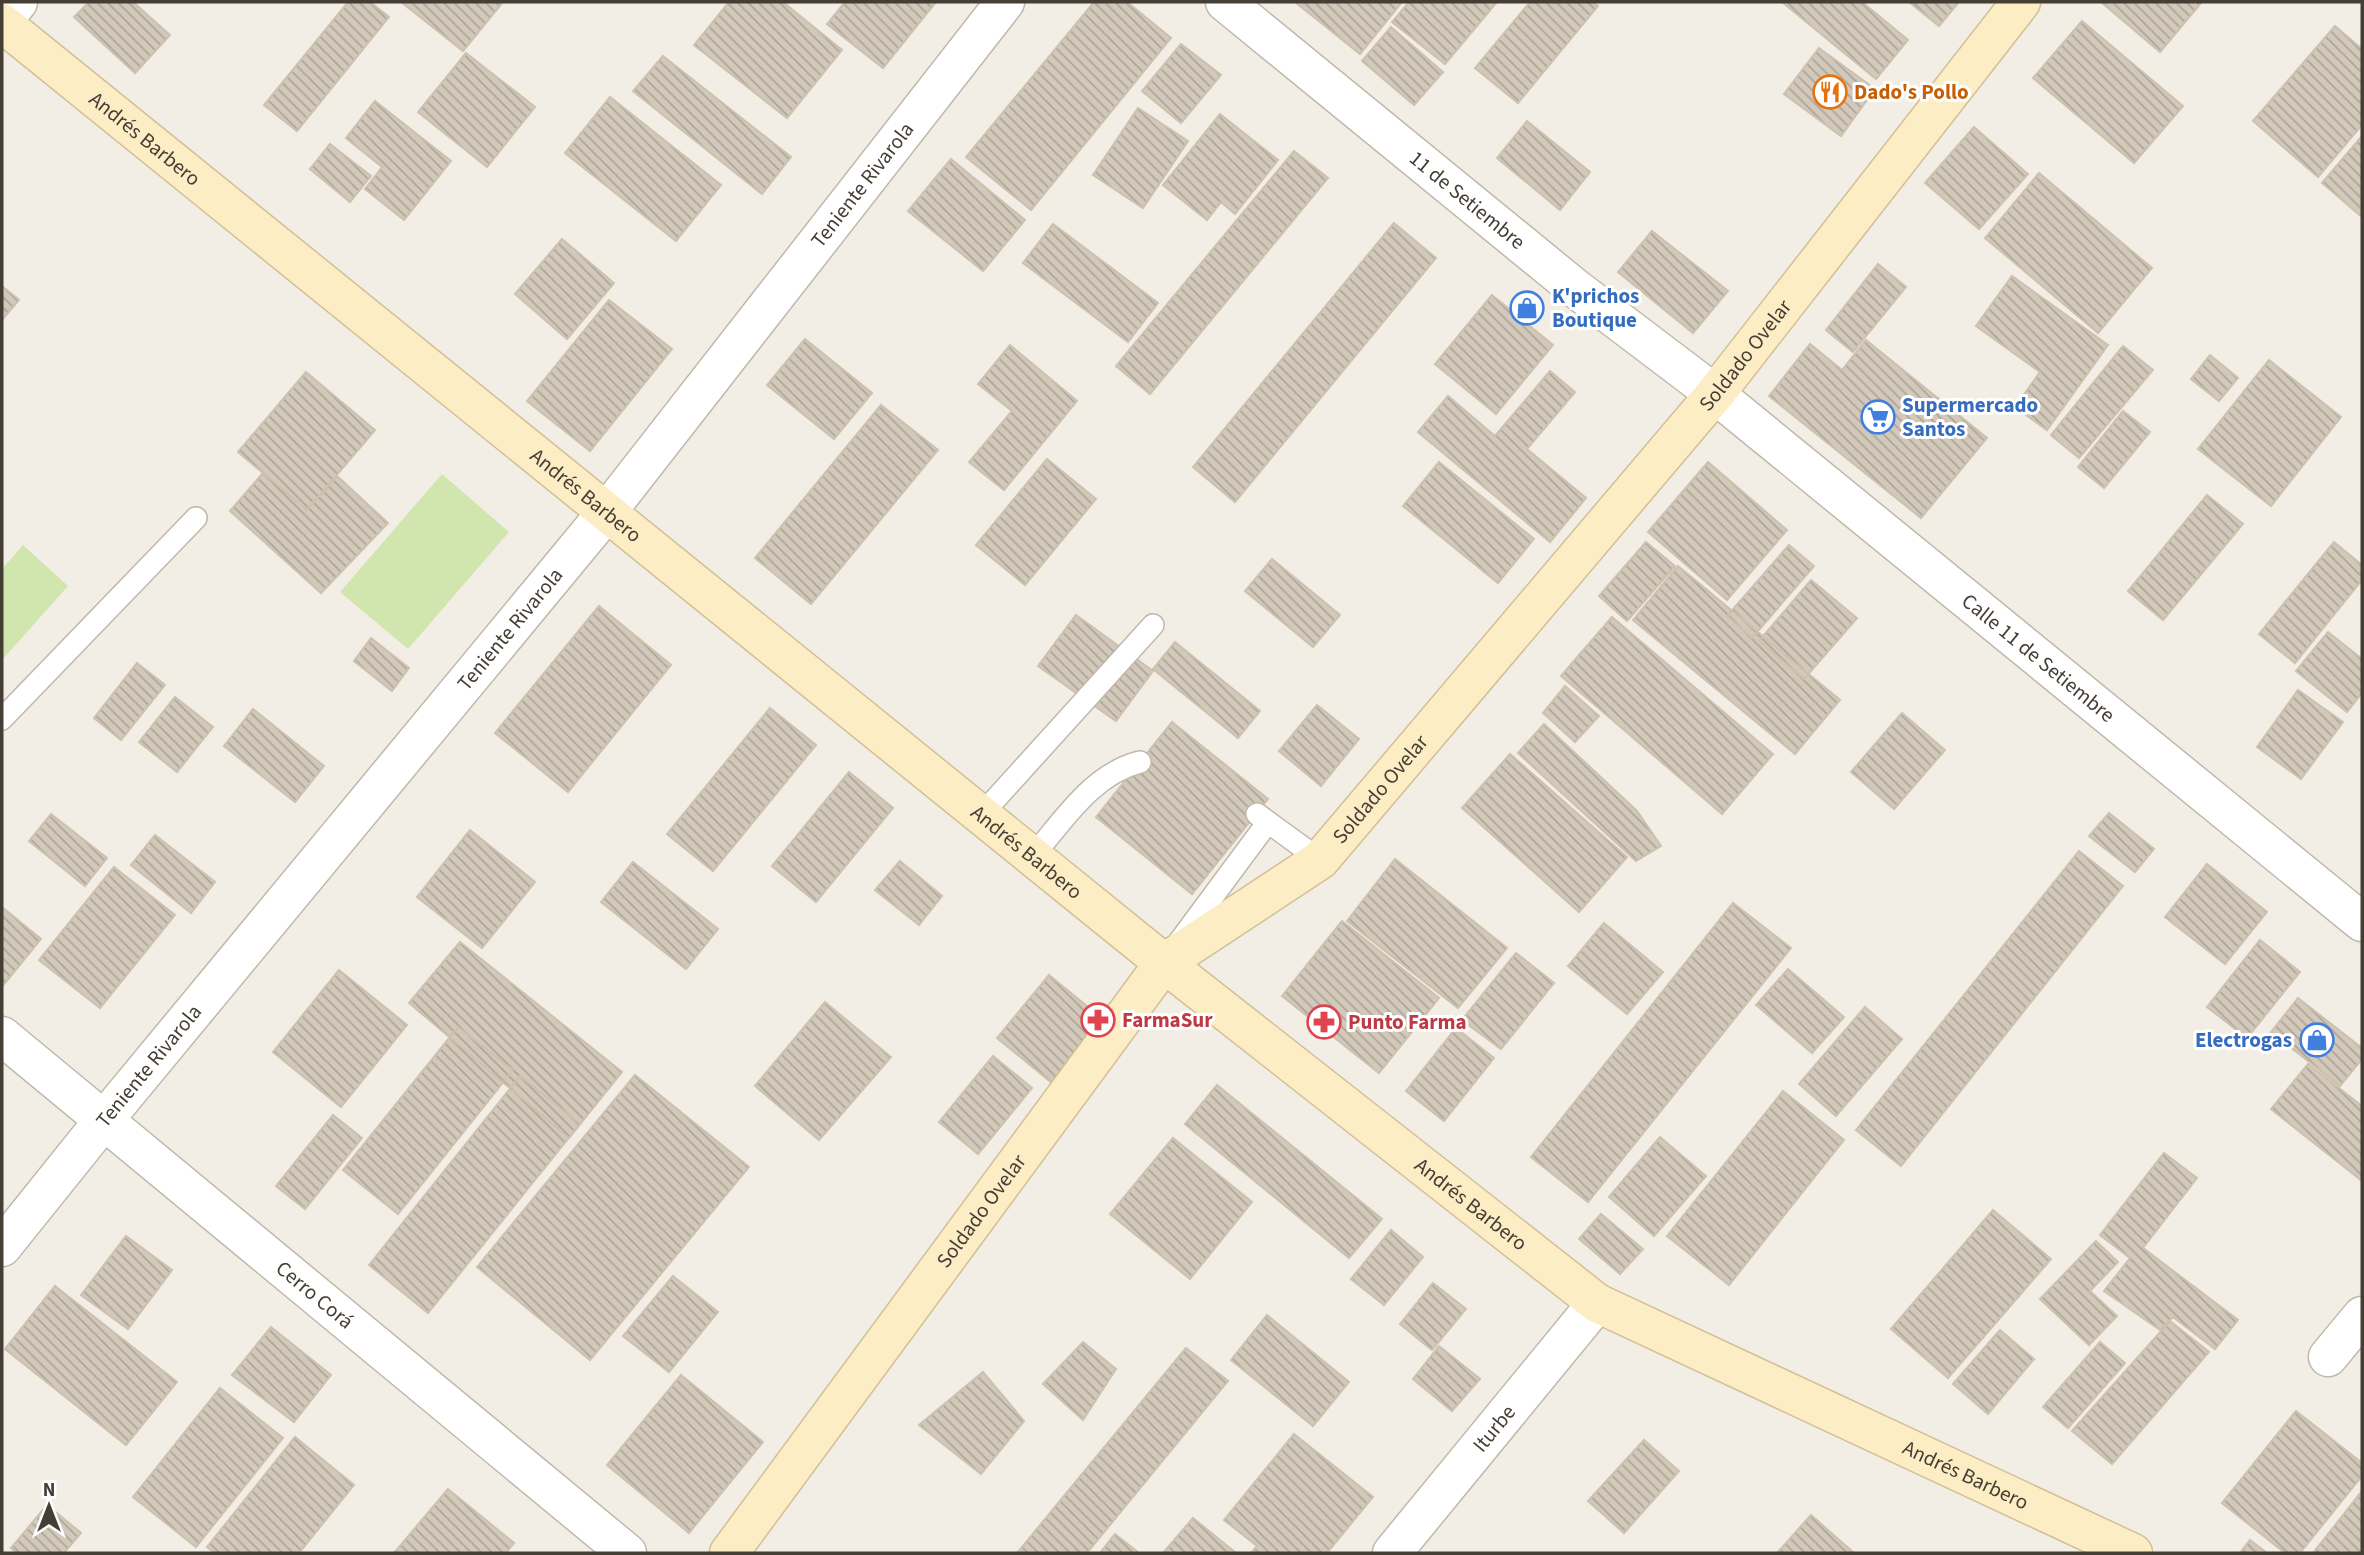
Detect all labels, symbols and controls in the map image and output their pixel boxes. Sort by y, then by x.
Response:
restaurant icon: Dado's Pollo [1811,73,1849,111]
place label: Dado's Pollo [1854,77,1969,107]
street label: Andrés Barbero [83,84,207,193]
street label: Teniente Rivarola [804,116,921,254]
street label: 11 de Setiembre [1403,143,1532,257]
place label: K'prichos Boutique [1552,281,1639,335]
shop icon: K'prichos Boutique [1508,289,1546,327]
street label: Soldado Ovelar [1692,292,1799,418]
place label: Supermercado Santos [1902,390,2038,444]
supermarket icon: Supermercado Santos [1859,398,1897,436]
street label: Andrés Barbero [524,441,648,550]
street label: Teniente Rivarola [450,561,570,697]
street label: Calle 11 de Setiembre [1955,586,2121,730]
street label: Soldado Ovelar [1325,727,1436,850]
street label: Andrés Barbero [964,798,1089,906]
street label: Teniente Rivarola [89,998,209,1134]
pharmacy icon: FarmaSur [1079,1001,1117,1039]
pharmacy icon: Punto Farma [1305,1003,1343,1041]
place label: FarmaSur [1122,1005,1213,1035]
place label: Punto Farma [1348,1007,1467,1037]
shop icon: Electrogas [2298,1021,2336,1059]
place label: Electrogas [2195,1025,2292,1055]
street label: Soldado Ovelar [929,1147,1034,1274]
street label: Andrés Barbero [1408,1150,1534,1258]
street label: Cerro Corá [269,1254,360,1336]
street label: Iturbe [1466,1398,1523,1459]
street label: Andrés Barbero [1898,1433,2034,1517]
north arrow [14,1471,84,1541]
text: N [43,1477,55,1504]

